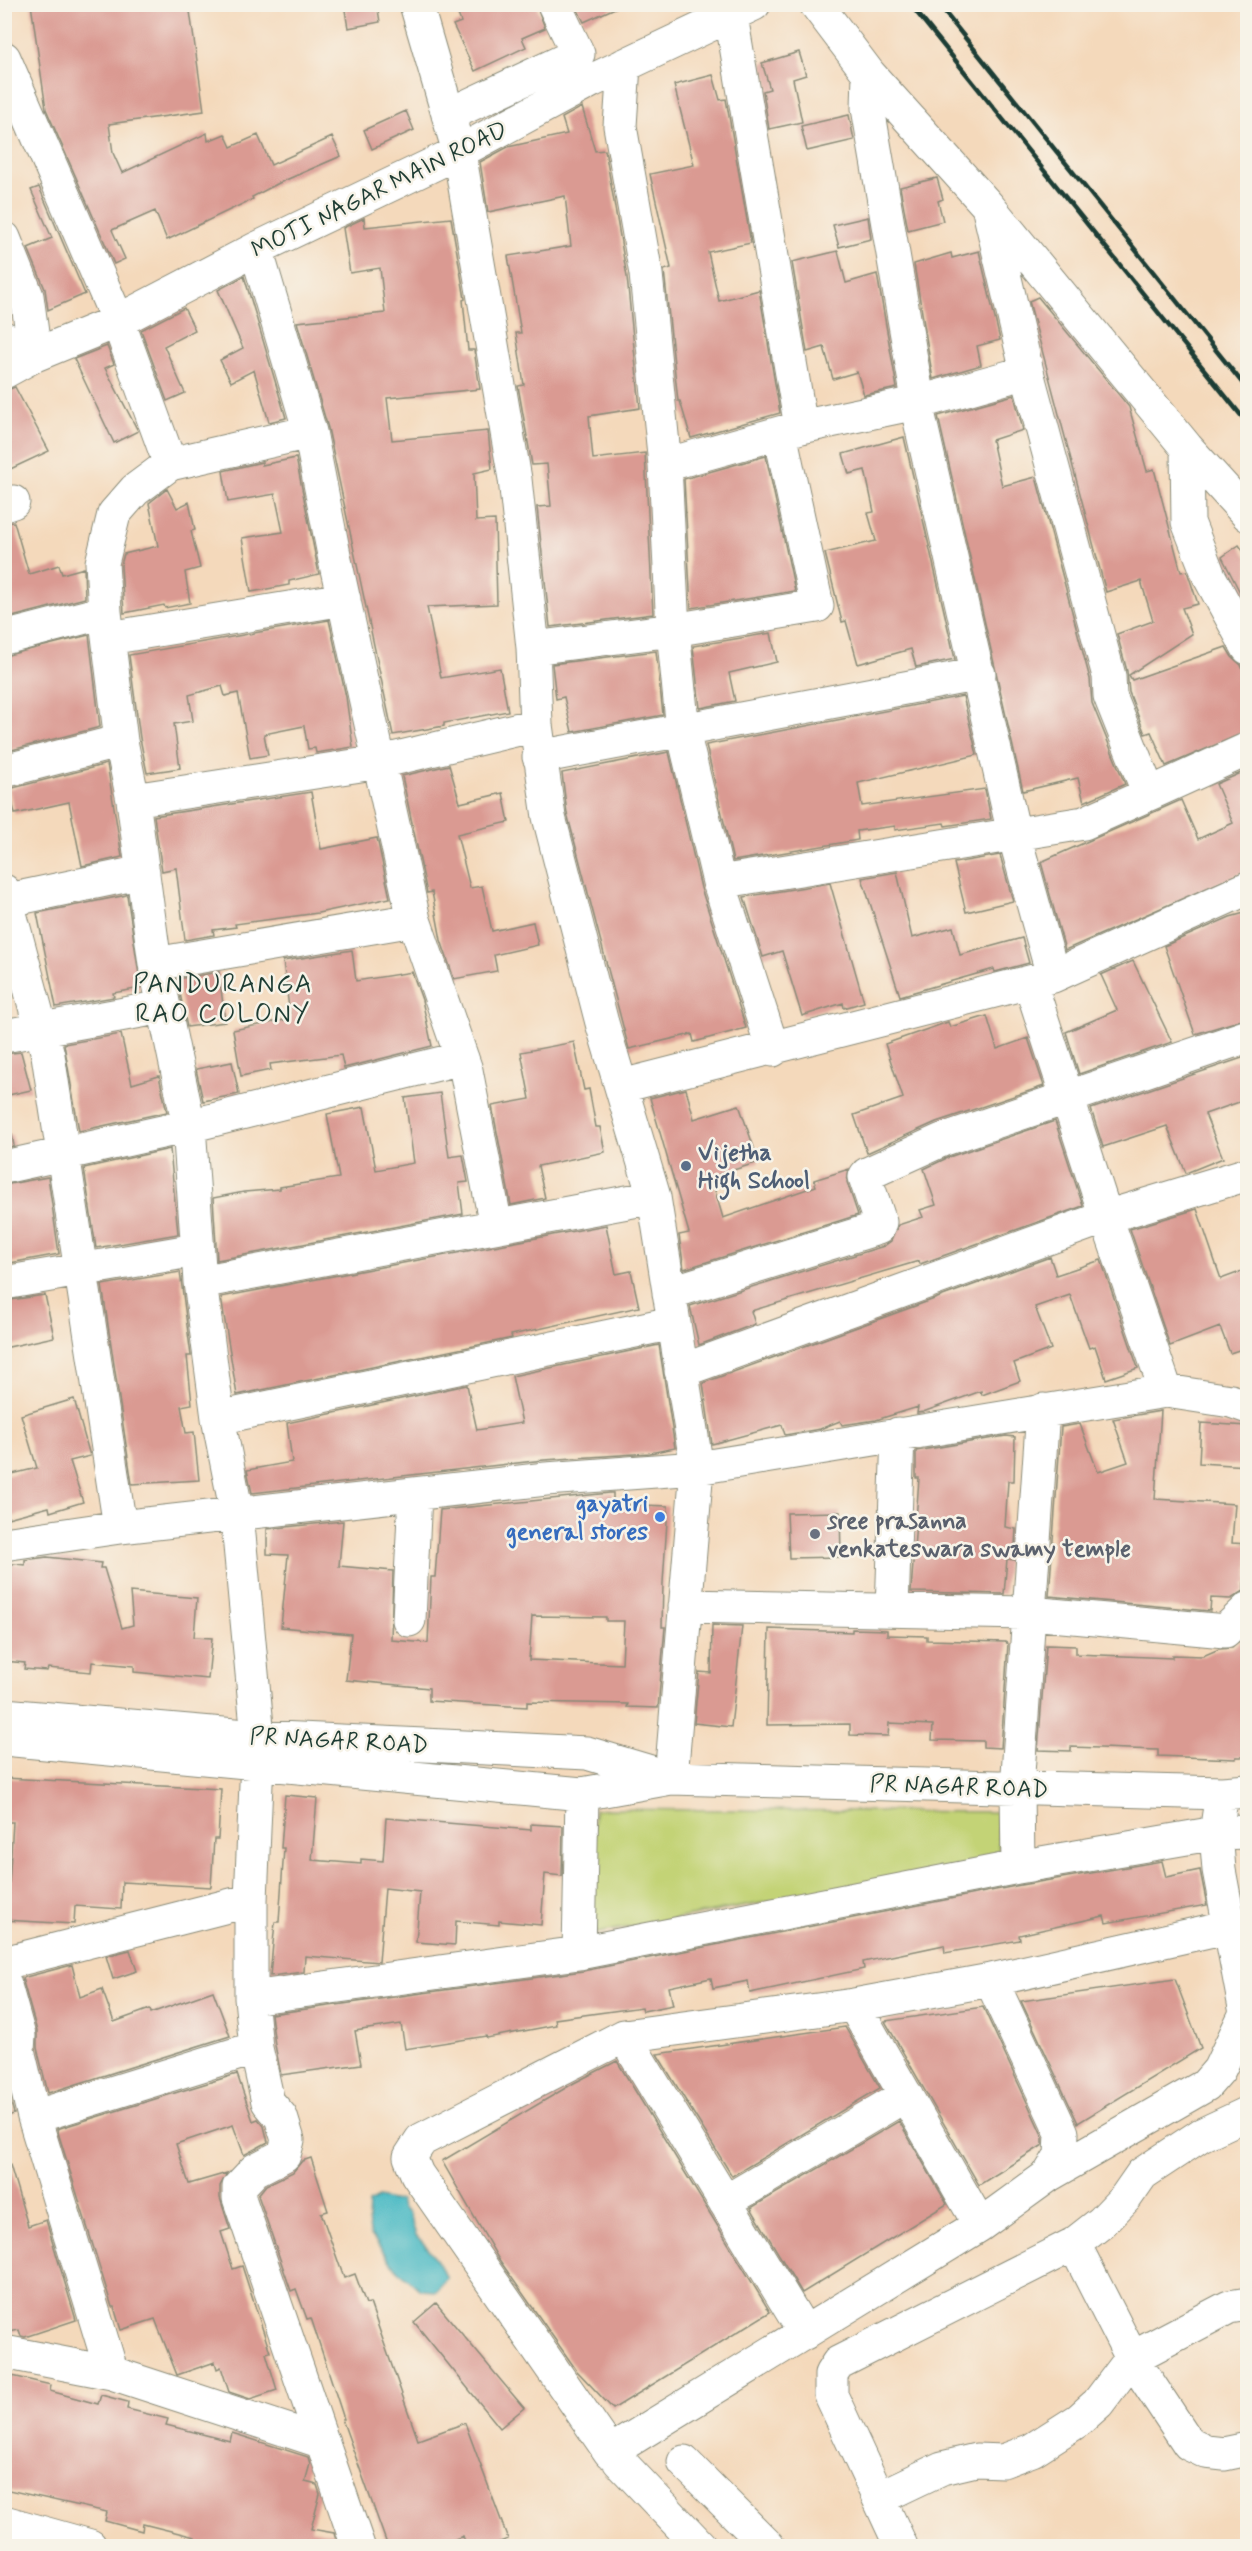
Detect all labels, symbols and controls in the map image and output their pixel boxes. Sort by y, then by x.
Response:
street label: MOTI NAGAR MAIN ROAD [246,115,513,266]
district label: PANDURANGA RAO COLONY [133,968,313,1032]
place label: Vijetha High School [698,1138,810,1200]
marker: Vijetha High School [679,1159,693,1173]
place label: gayatri general stores [506,1489,648,1549]
place label: sree prasanna venkateswara swamy temple [826,1506,1131,1565]
marker: gayatri general stores [653,1510,667,1524]
marker: sree prasanna venkateswara swamy temple [808,1527,822,1541]
street label: PR NAGAR ROAD [249,1721,429,1762]
street label: PR NAGAR ROAD [869,1769,1049,1806]

